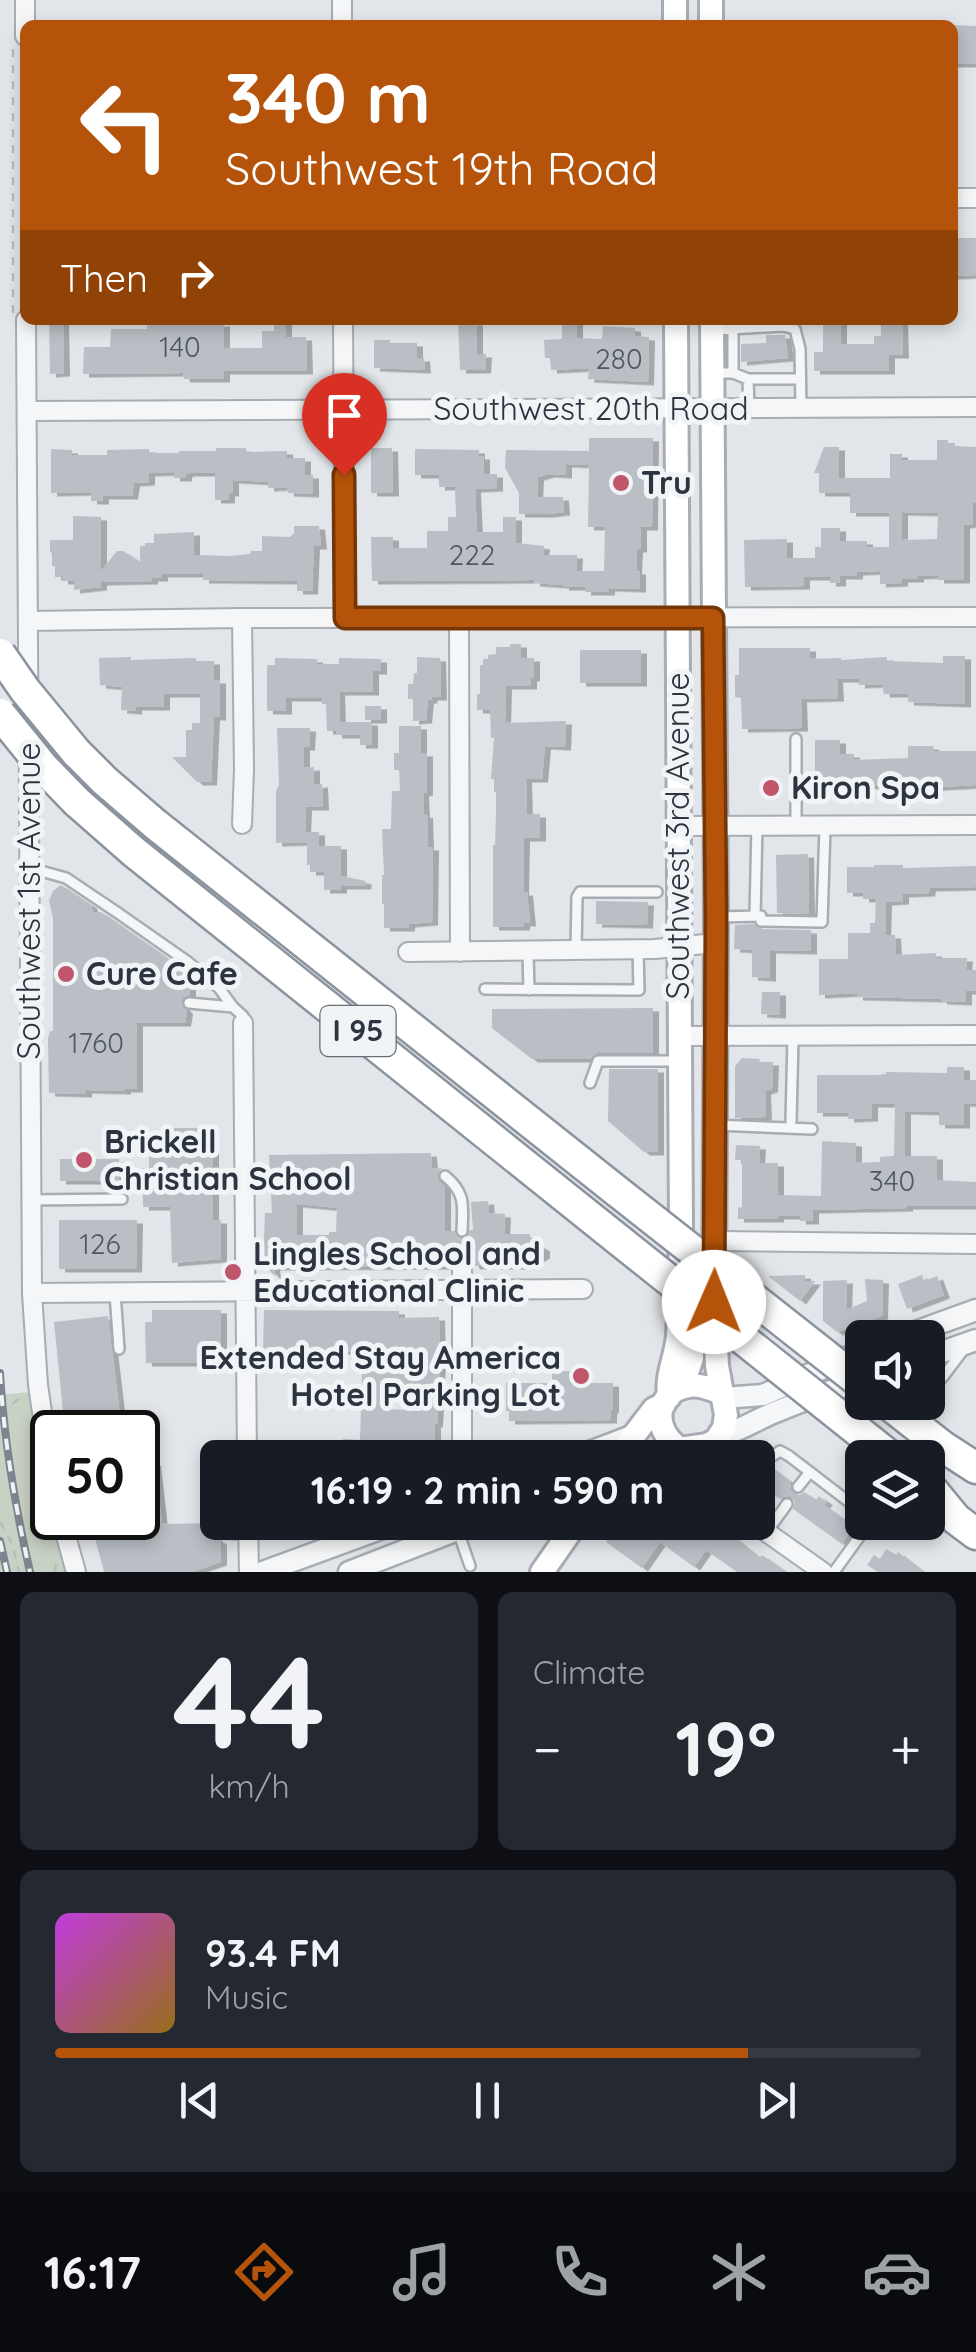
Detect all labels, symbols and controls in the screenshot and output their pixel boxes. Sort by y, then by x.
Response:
text: 340 m [225,53,431,141]
icon: left [60,60,190,190]
text: Southwest 19th Road [225,140,658,196]
icon: right [168,250,223,305]
text: Then [60,254,148,302]
house number: 140 [159,329,201,364]
house number: 280 [595,341,643,376]
pin [302,373,387,476]
icon: arrive [317,388,372,443]
street label: Southwest 20th Road [433,388,749,428]
place label: Tru [641,462,692,502]
marker: Tru [610,472,632,494]
house number: 222 [449,537,495,572]
street label: Southwest 3rd Avenue [657,672,697,1000]
street label: Southwest 1st Avenue [8,742,48,1060]
place label: Kiron Spa [791,767,940,807]
marker: Kiron Spa [760,777,782,799]
place label: Cure Cafe [86,953,238,993]
marker: Cure Cafe [55,963,77,985]
road number: I 95 [320,1006,396,1056]
house number: 1760 [68,1025,124,1060]
place label: Brickell Christian School [104,1121,352,1198]
marker: Brickell Christian School [73,1149,95,1171]
house number: 340 [869,1163,915,1198]
house number: 126 [80,1226,120,1261]
place label: Lingles School and Educational Clinic [253,1233,541,1310]
position arrow [662,1250,766,1354]
marker: Lingles School and Educational Clinic [222,1261,244,1283]
map controls [845,1320,945,1540]
button: sound [845,1320,945,1420]
place label: Extended Stay America Hotel Parking Lot [200,1337,561,1414]
marker: Extended Stay America Hotel Parking Lot [570,1365,592,1387]
speed limit sign: 50 [30,1410,160,1540]
button: layers [845,1440,945,1540]
text: 16:19 · 2 min · 590 m [311,1466,664,1514]
text: 44 [173,1619,325,1782]
text: Climate [533,1652,645,1692]
text: 19° [675,1701,776,1795]
text: − [533,1714,562,1783]
text: + [890,1714,921,1783]
text: km/h [208,1766,290,1806]
text: 93.4 FM [205,1929,341,1977]
text: Music [205,1977,288,2017]
icon: previous [172,2073,227,2128]
icon: pause [460,2073,515,2128]
icon: next [749,2073,804,2128]
icon: directions [229,2237,299,2307]
icon: music [387,2237,457,2307]
icon: phone [545,2237,615,2307]
icon: climate [704,2237,774,2307]
icon: car [862,2237,932,2307]
text: 16:17 [44,2244,141,2300]

